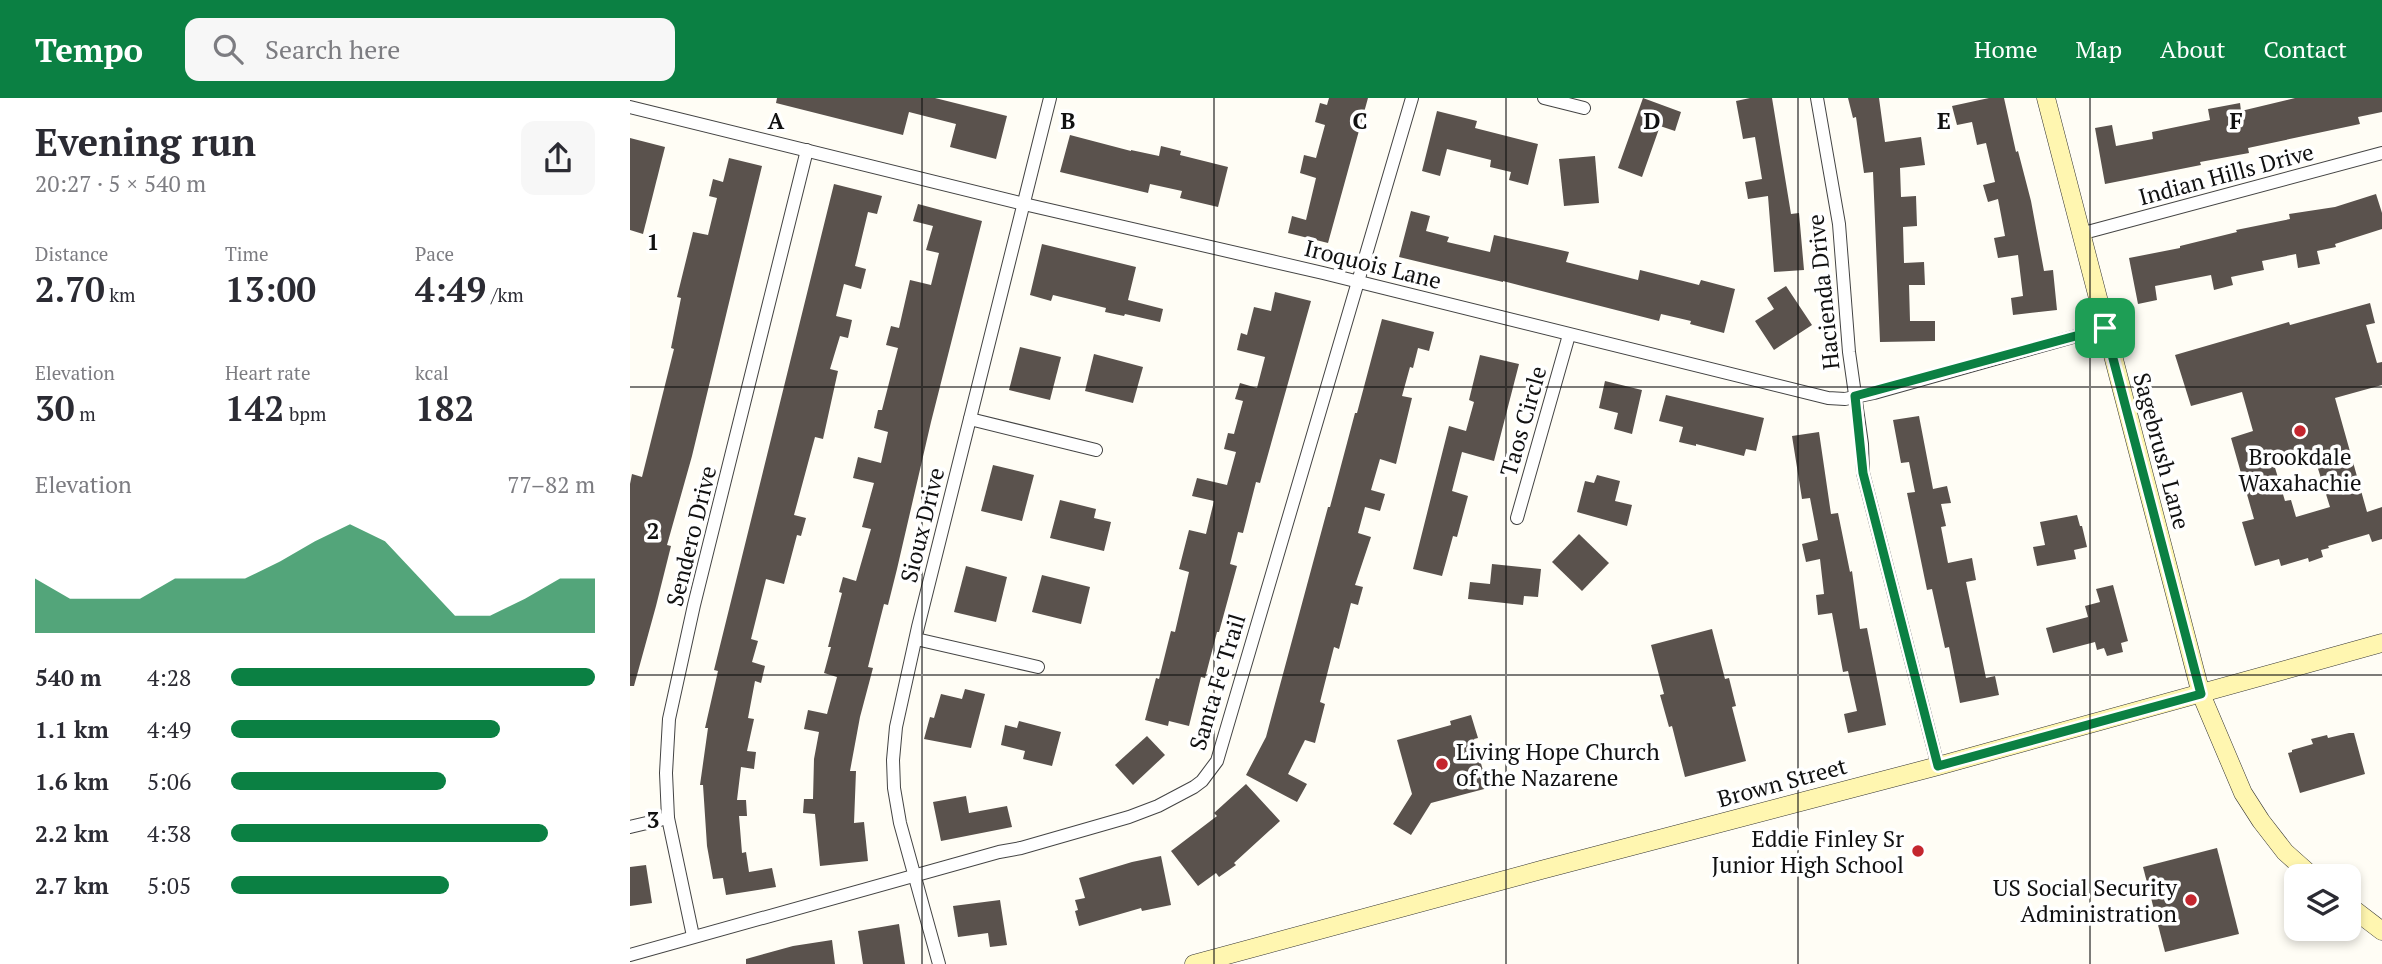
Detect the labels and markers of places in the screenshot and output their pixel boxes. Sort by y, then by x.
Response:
pin [2075,298,2135,358]
marker: Brookdale Waxahachie [2292,423,2308,439]
place label: Brookdale Waxahachie [2239,441,2361,498]
place label: Living Hope Church of the Nazarene [1456,736,1660,793]
marker: Living Hope Church of the Nazarene [1434,756,1450,772]
place label: Eddie Finley Sr Junior High School [1711,823,1904,880]
marker: Eddie Finley Sr Junior High School [1910,843,1926,859]
place label: US Social Security Administration [1993,872,2177,929]
marker: US Social Security Administration [2183,892,2199,908]

